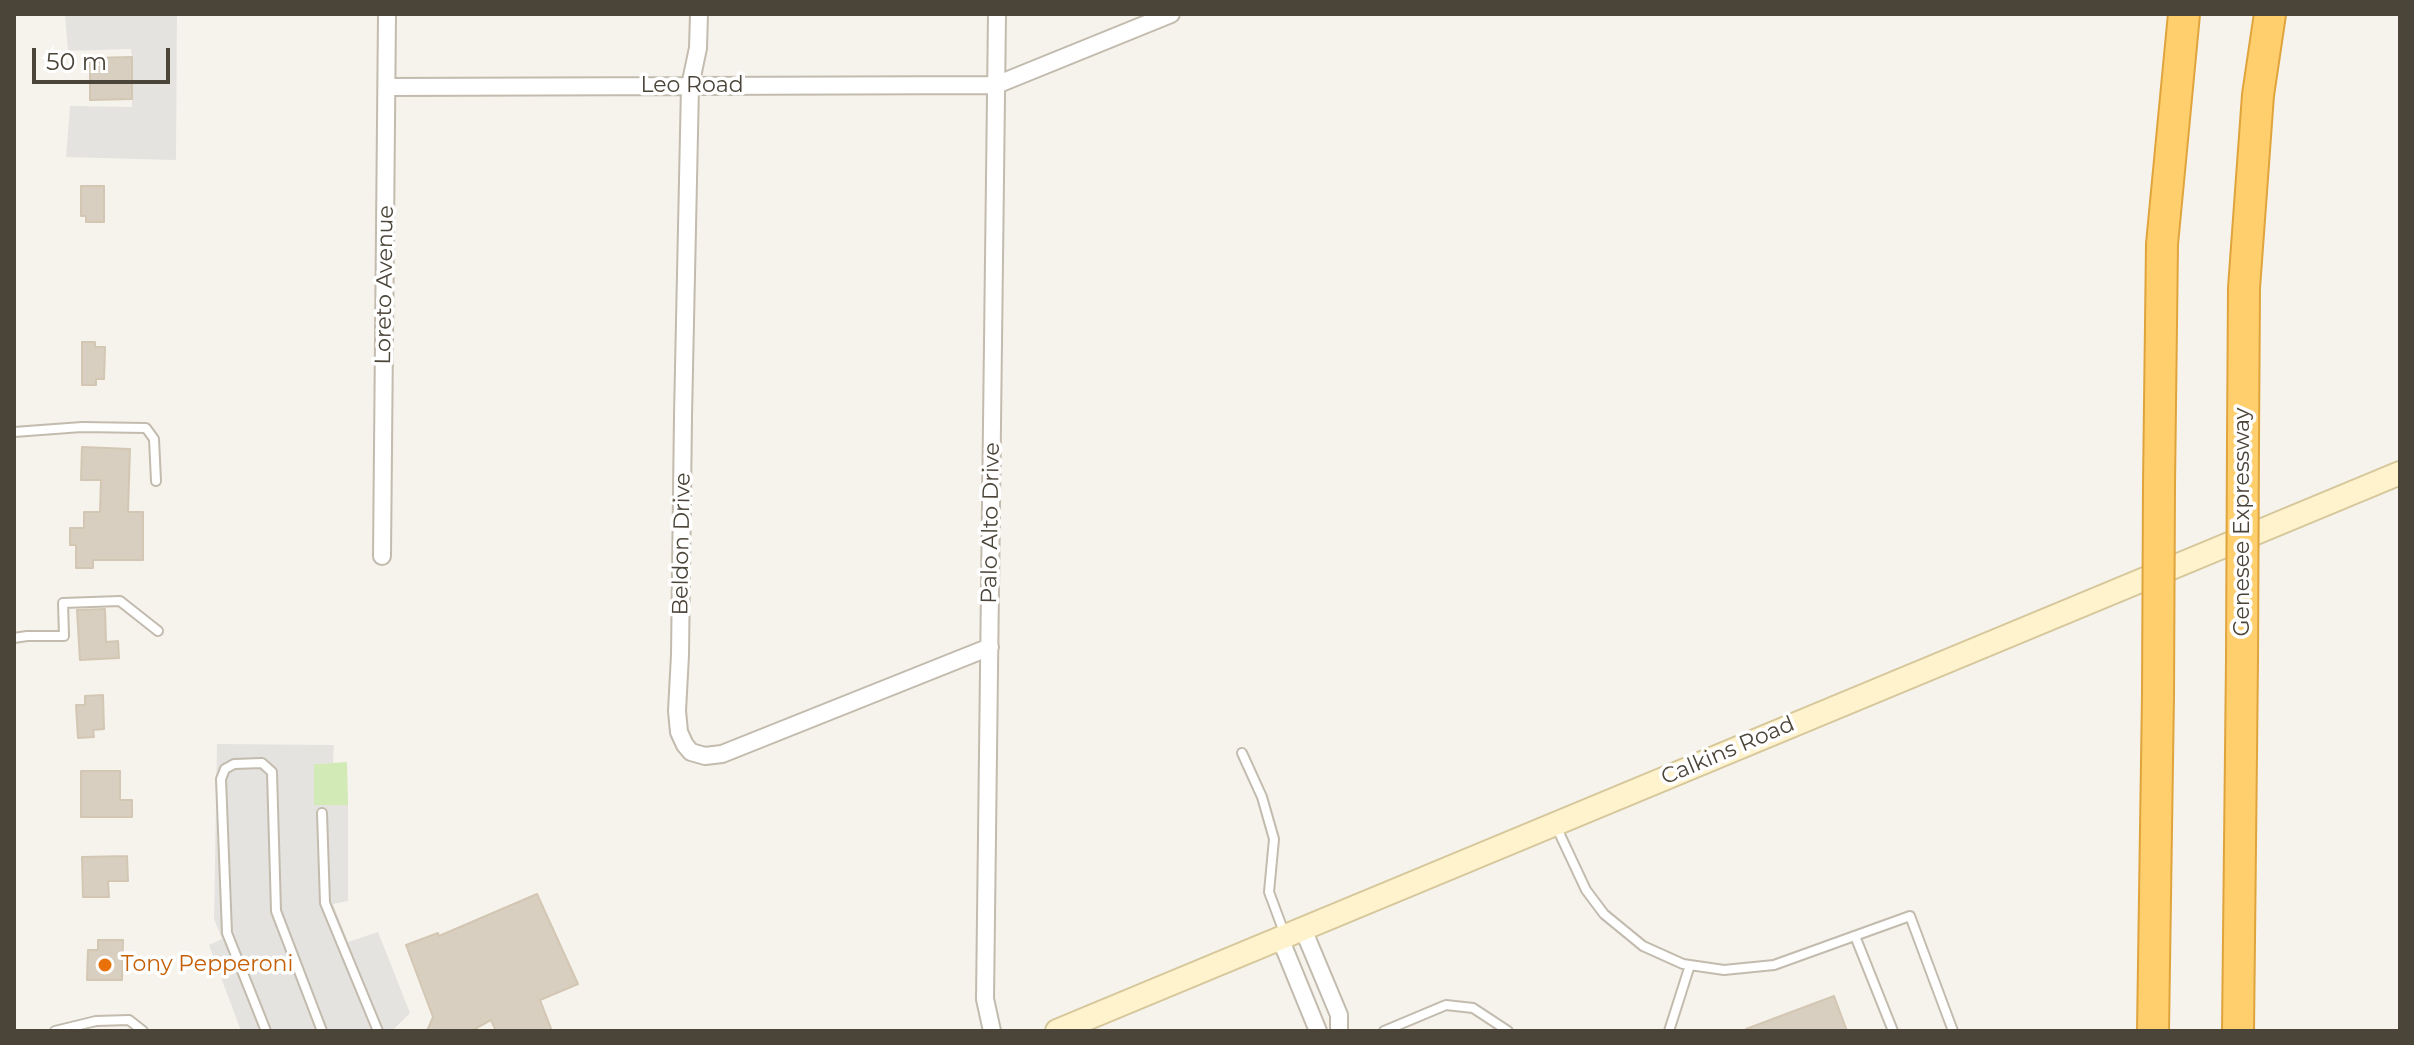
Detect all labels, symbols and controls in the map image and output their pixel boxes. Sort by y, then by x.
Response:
scale bar [36,32,174,82]
text: 50 m [46,47,107,76]
street label: Leo Road [640,73,744,99]
street label: Loreto Avenue [370,205,400,365]
street label: Genesee Expressway [2230,407,2256,637]
street label: Palo Alto Drive [976,442,1006,604]
street label: Beldon Drive [668,472,696,616]
street label: Calkins Road [1657,711,1799,791]
place label: Tony Pepperoni [121,952,293,978]
marker: Tony Pepperoni [96,956,114,974]

